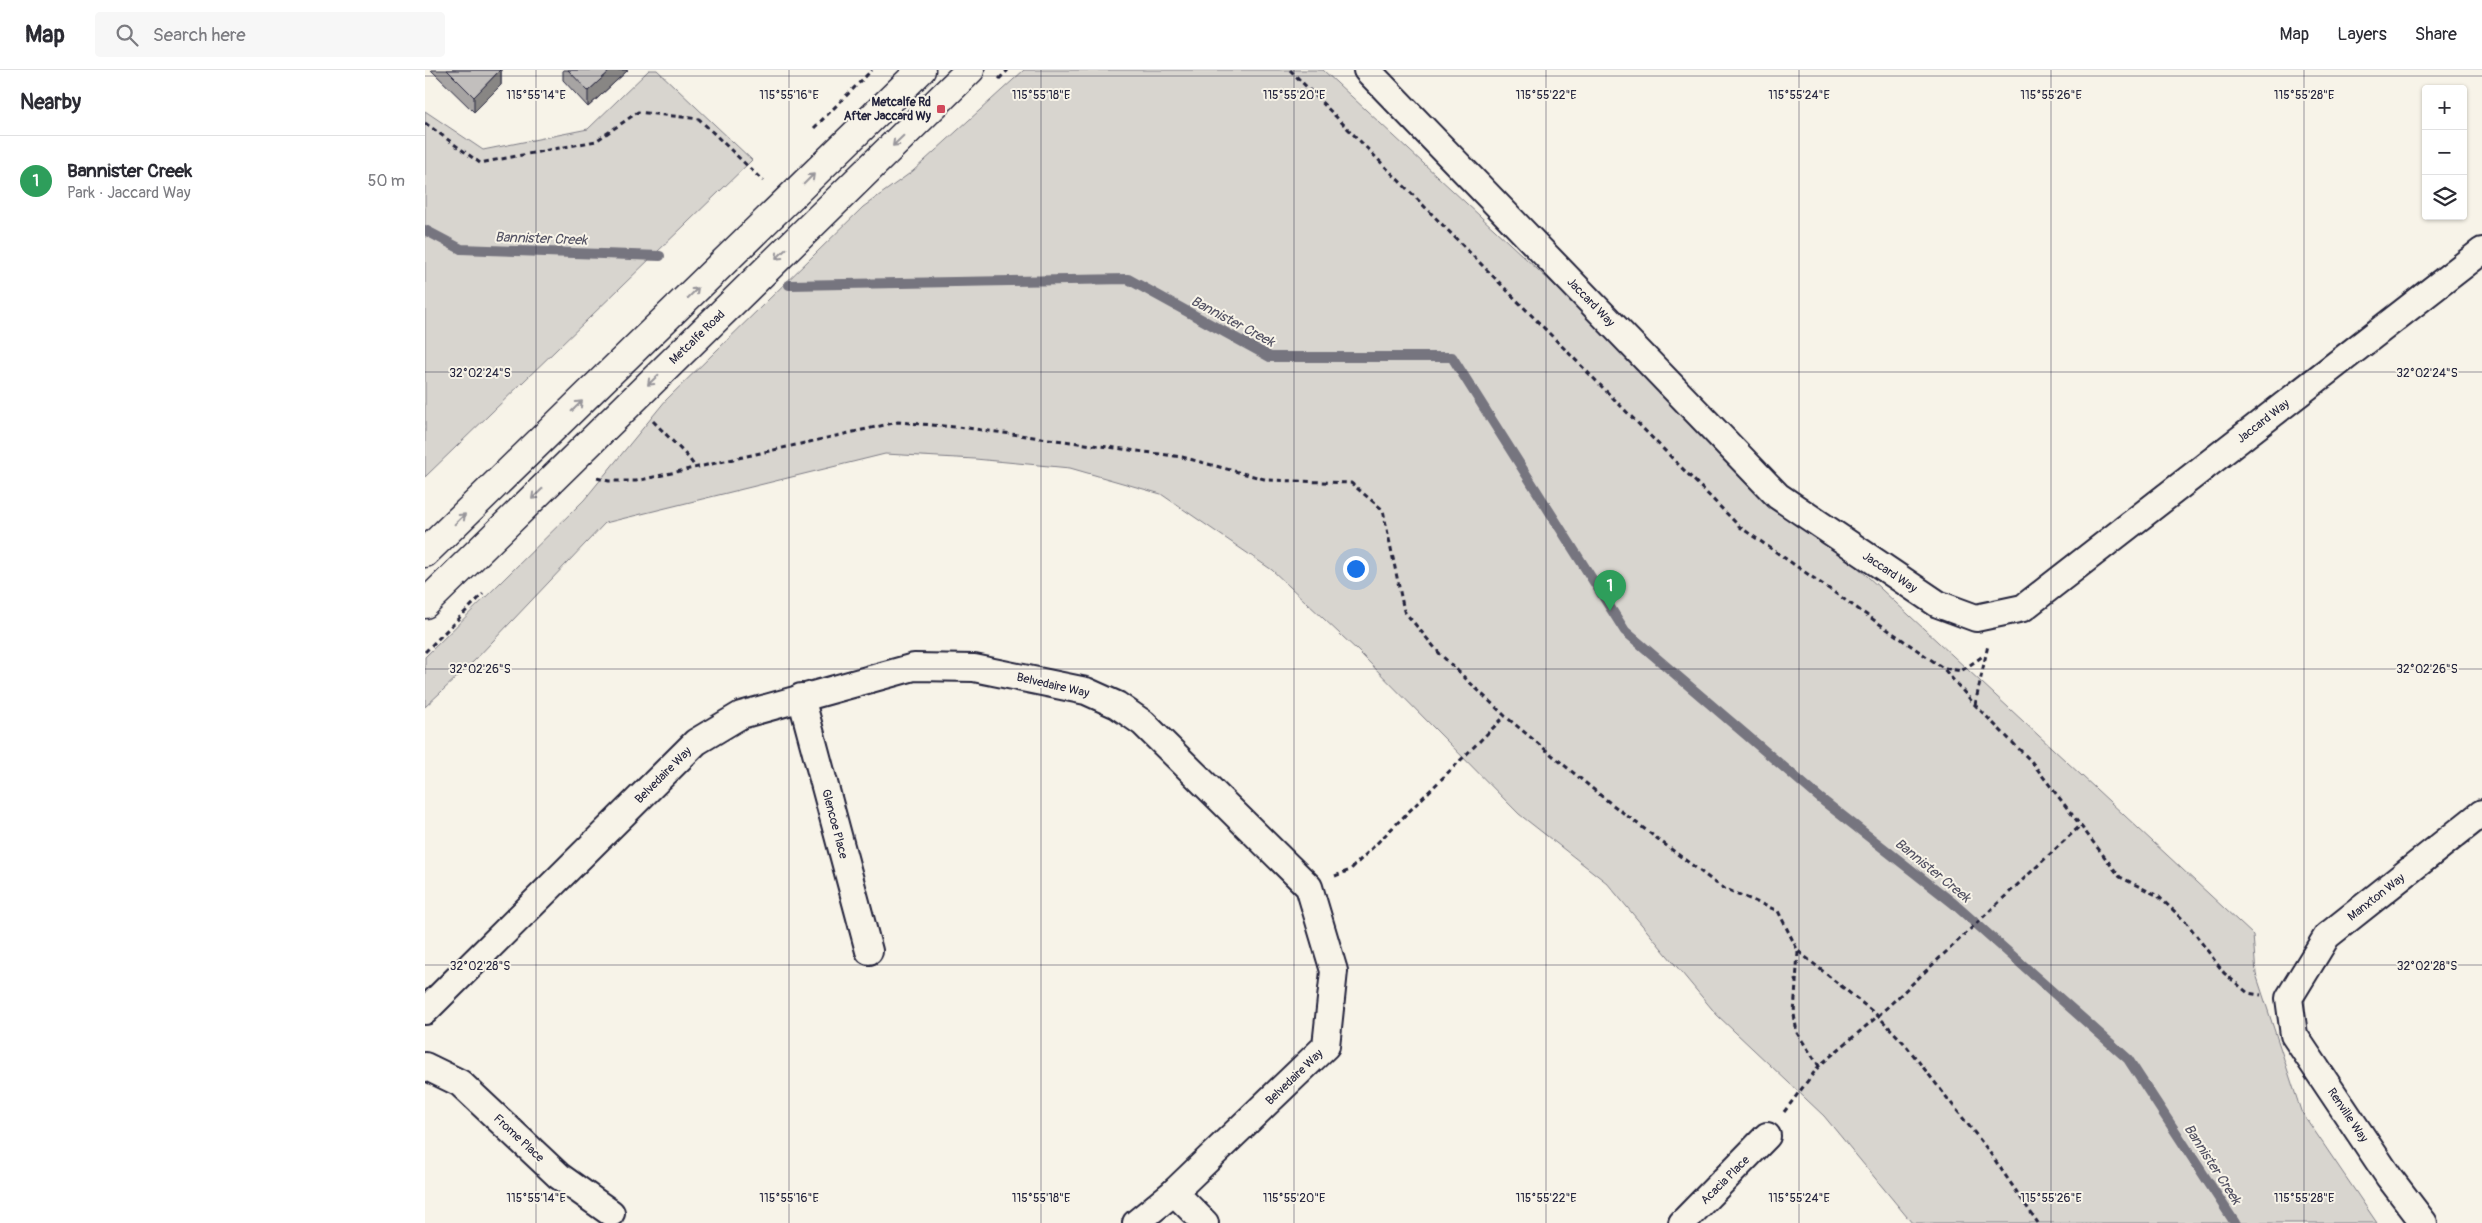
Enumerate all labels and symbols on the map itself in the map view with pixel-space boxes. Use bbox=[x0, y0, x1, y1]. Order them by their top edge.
text: 115°55'14"E bbox=[506, 88, 566, 103]
text: 115°55'16"E bbox=[759, 88, 819, 103]
text: 115°55'18"E bbox=[1012, 88, 1070, 103]
text: 115°55'20"E bbox=[1263, 88, 1325, 103]
text: 115°55'22"E bbox=[1515, 88, 1577, 103]
text: 115°55'24"E bbox=[1768, 88, 1830, 103]
text: 115°55'26"E bbox=[2020, 88, 2082, 103]
text: 115°55'28"E bbox=[2274, 88, 2334, 103]
place label: Metcalfe Rd After Jaccard Wy bbox=[844, 95, 932, 124]
marker: Metcalfe Rd After Jaccard Wy bbox=[935, 103, 947, 115]
one-way arrow bbox=[891, 135, 904, 147]
one-way arrow bbox=[802, 173, 814, 185]
water label: Bannister Creek bbox=[495, 228, 589, 249]
one-way arrow bbox=[776, 248, 788, 260]
street label: Jaccard Way bbox=[1564, 275, 1618, 330]
one-way arrow bbox=[687, 287, 699, 299]
water label: Bannister Creek bbox=[1188, 292, 1278, 351]
street label: Metcalfe Road bbox=[666, 307, 728, 368]
text: 32°02'24"S bbox=[449, 366, 511, 381]
text: 32°02'24"S bbox=[2396, 366, 2458, 381]
one-way arrow bbox=[647, 374, 659, 387]
street label: Jaccard Way bbox=[2234, 396, 2293, 447]
one-way arrow bbox=[570, 400, 583, 412]
one-way arrow bbox=[531, 488, 543, 500]
one-way arrow bbox=[454, 513, 466, 525]
street label: Jaccard Way bbox=[1860, 549, 1920, 596]
your location bbox=[1343, 556, 1369, 582]
pin: 1 bbox=[1594, 570, 1626, 611]
text: 32°02'26"S bbox=[449, 662, 511, 677]
text: 32°02'26"S bbox=[2396, 662, 2458, 677]
street label: Belvedaire Way bbox=[1015, 670, 1091, 701]
street label: Belvedaire Way bbox=[632, 744, 695, 807]
street label: Glencoe Place bbox=[818, 788, 851, 861]
water label: Bannister Creek bbox=[1892, 835, 1975, 907]
street label: Manxton Way bbox=[2345, 870, 2408, 924]
text: 32°02'28"S bbox=[450, 959, 510, 974]
text: 32°02'28"S bbox=[2397, 959, 2457, 974]
street label: Belvedaire Way bbox=[1263, 1046, 1326, 1108]
street label: Renville Way bbox=[2324, 1085, 2371, 1145]
street label: Frome Place bbox=[490, 1111, 547, 1166]
water label: Bannister Creek bbox=[2180, 1121, 2245, 1209]
street label: Acacia Place bbox=[1698, 1153, 1753, 1208]
text: 115°55'14"E bbox=[506, 1191, 566, 1206]
text: 115°55'16"E bbox=[759, 1191, 819, 1206]
text: 115°55'18"E bbox=[1012, 1191, 1070, 1206]
text: 115°55'20"E bbox=[1263, 1191, 1325, 1206]
text: 115°55'22"E bbox=[1515, 1191, 1577, 1206]
text: 115°55'24"E bbox=[1768, 1191, 1830, 1206]
text: 115°55'26"E bbox=[2020, 1191, 2082, 1206]
text: 115°55'28"E bbox=[2274, 1191, 2334, 1206]

